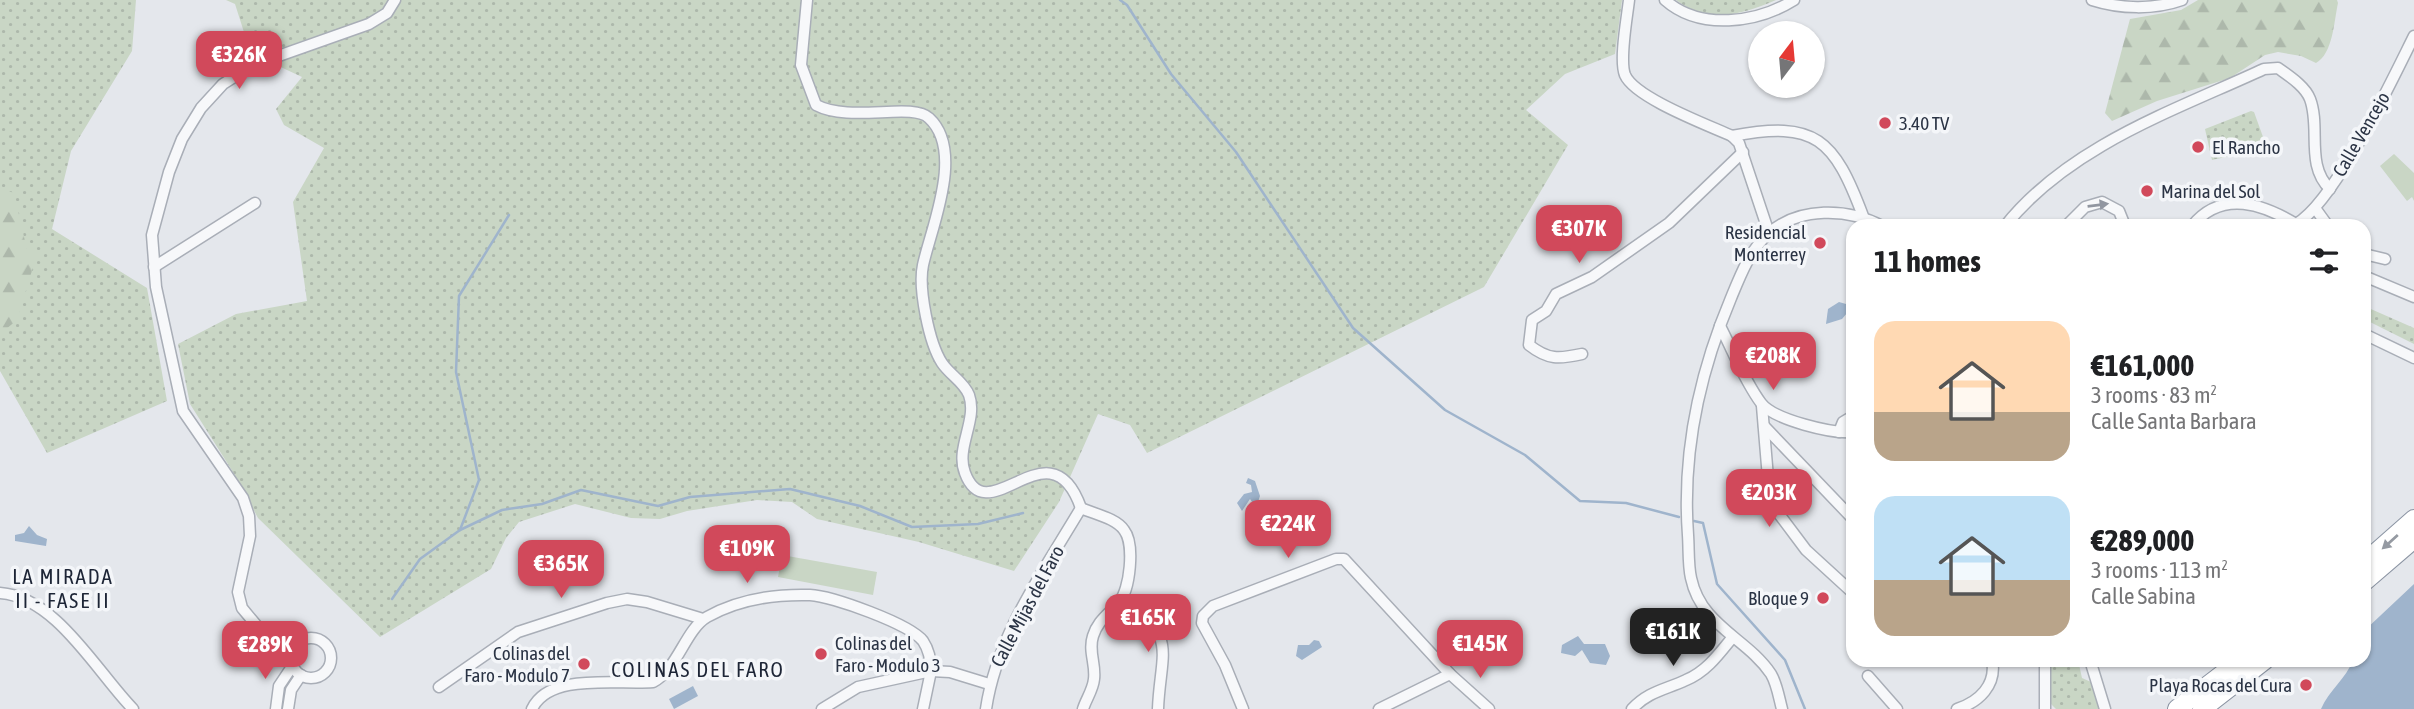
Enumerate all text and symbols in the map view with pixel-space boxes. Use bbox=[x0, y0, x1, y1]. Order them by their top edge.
north arrow bbox=[1748, 21, 1825, 98]
map controls bbox=[1748, 21, 1825, 98]
pin: €326K bbox=[190, 32, 288, 91]
text: €326K bbox=[212, 41, 266, 67]
street label: Calle Vencejo bbox=[2328, 88, 2394, 180]
place label: 3.40 TV bbox=[1899, 112, 1950, 134]
marker: 3.40 TV bbox=[1877, 115, 1893, 131]
place label: El Rancho bbox=[2212, 136, 2281, 158]
marker: El Rancho bbox=[2190, 139, 2206, 155]
place label: Marina del Sol bbox=[2161, 180, 2260, 202]
marker: Marina del Sol bbox=[2139, 183, 2155, 199]
one-way arrow bbox=[2087, 200, 2109, 211]
pin: €307K bbox=[1530, 205, 1628, 265]
text: €307K bbox=[1552, 215, 1606, 241]
place label: Residencial Monterrey bbox=[1725, 221, 1806, 265]
marker: Residencial Monterrey bbox=[1812, 235, 1828, 251]
icon: filters bbox=[2305, 242, 2343, 280]
text: 11 homes bbox=[1874, 244, 1981, 278]
pin: €208K bbox=[1724, 332, 1822, 392]
text: €208K bbox=[1746, 342, 1800, 368]
text: €161,000 bbox=[2091, 348, 2194, 382]
icon: home bbox=[1930, 349, 2014, 433]
text: 3 rooms · 83 m² bbox=[2091, 382, 2217, 408]
text: Calle Santa Barbara bbox=[2091, 408, 2257, 434]
pin: €203K bbox=[1720, 470, 1818, 529]
text: €203K bbox=[1742, 479, 1796, 505]
pin: €224K bbox=[1239, 500, 1337, 560]
text: €224K bbox=[1261, 510, 1315, 536]
text: €289,000 bbox=[2091, 523, 2194, 557]
icon: home bbox=[1930, 524, 2014, 608]
pin: €109K bbox=[698, 526, 796, 585]
one-way arrow bbox=[2381, 534, 2399, 550]
text: €109K bbox=[720, 535, 774, 561]
pin: €365K bbox=[512, 540, 610, 600]
street label: Calle Mijas del Faro bbox=[986, 542, 1068, 670]
text: €365K bbox=[534, 550, 588, 576]
text: 3 rooms · 113 m² bbox=[2091, 557, 2228, 583]
district label: LA MIRADA II - FASE II bbox=[12, 564, 114, 612]
text: Calle Sabina bbox=[2091, 583, 2196, 609]
place label: Bloque 9 bbox=[1748, 587, 1809, 609]
marker: Bloque 9 bbox=[1815, 590, 1831, 606]
pin: €165K bbox=[1099, 594, 1197, 654]
text: €165K bbox=[1121, 604, 1175, 630]
pin: €161K bbox=[1624, 608, 1722, 668]
text: €161K bbox=[1646, 618, 1700, 644]
pin: €145K bbox=[1431, 620, 1529, 680]
pin: €289K bbox=[216, 622, 314, 681]
text: €145K bbox=[1453, 630, 1507, 656]
text: €289K bbox=[238, 631, 292, 657]
place label: Colinas del Faro - Modulo 3 bbox=[835, 632, 941, 676]
place label: Colinas del Faro - Modulo 7 bbox=[464, 642, 570, 686]
marker: Colinas del Faro - Modulo 3 bbox=[813, 646, 829, 662]
marker: Colinas del Faro - Modulo 7 bbox=[576, 656, 592, 672]
district label: COLINAS DEL FARO bbox=[611, 657, 785, 681]
place label: Playa Rocas del Cura bbox=[2149, 674, 2292, 696]
marker: Playa Rocas del Cura bbox=[2298, 677, 2314, 693]

